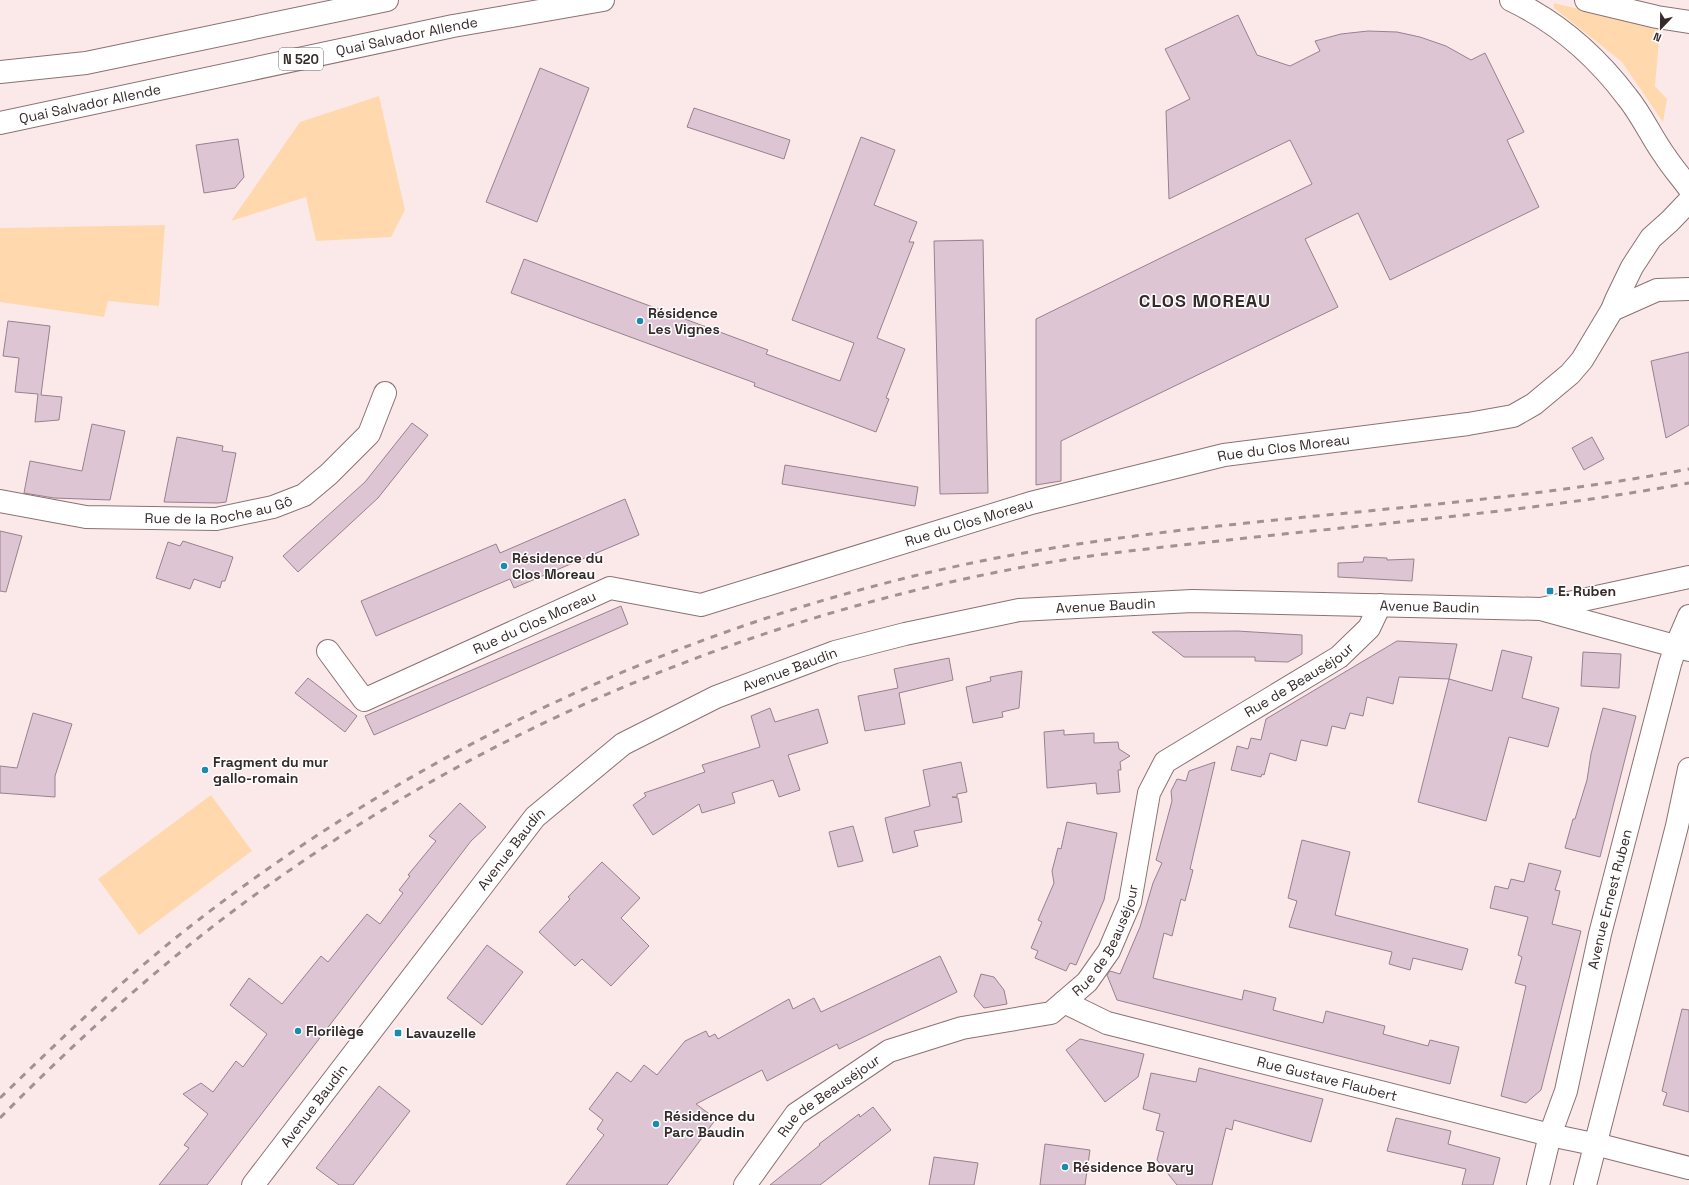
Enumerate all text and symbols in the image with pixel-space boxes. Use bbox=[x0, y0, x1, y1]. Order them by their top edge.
north arrow bbox=[1641, 8, 1681, 48]
street label: Quai Salvador Allende bbox=[334, 13, 479, 60]
text: N bbox=[1651, 29, 1663, 45]
road number: N 520 bbox=[279, 48, 323, 70]
street label: Quai Salvador Allende bbox=[17, 80, 163, 128]
district label: CLOS MOREAU bbox=[1139, 289, 1271, 312]
place label: Résidence Les Vignes bbox=[648, 304, 720, 338]
marker: Résidence Les Vignes bbox=[635, 316, 645, 326]
street label: Rue du Clos Moreau bbox=[1215, 430, 1351, 465]
street label: Rue de la Roche au Gô bbox=[145, 491, 295, 528]
street label: Rue du Clos Moreau bbox=[903, 494, 1035, 550]
place label: Résidence du Clos Moreau bbox=[512, 549, 603, 583]
marker: Résidence du Clos Moreau bbox=[499, 561, 509, 571]
place label: E. Ruben bbox=[1558, 582, 1616, 600]
marker: E. Ruben bbox=[1545, 586, 1555, 596]
street label: Rue du Clos Moreau bbox=[470, 587, 599, 658]
street label: Avenue Baudin bbox=[1055, 594, 1156, 617]
street label: Avenue Baudin bbox=[1379, 596, 1480, 617]
street label: Rue de Beauséjour bbox=[1241, 639, 1357, 721]
street label: Avenue Baudin bbox=[740, 643, 840, 695]
place label: Fragment du mur gallo-romain bbox=[213, 753, 329, 787]
marker: Fragment du mur gallo-romain bbox=[200, 765, 210, 775]
street label: Avenue Baudin bbox=[473, 803, 549, 894]
street label: Avenue Ernest Ruben bbox=[1584, 827, 1636, 971]
street label: Rue de Beauséjour bbox=[1068, 883, 1142, 1000]
place label: Florilège bbox=[306, 1022, 364, 1040]
place label: Lavauzelle bbox=[406, 1024, 476, 1042]
marker: Florilège bbox=[293, 1026, 303, 1036]
marker: Lavauzelle bbox=[393, 1028, 403, 1038]
street label: Rue de Beauséjour bbox=[773, 1051, 883, 1141]
street label: Rue Gustave Flaubert bbox=[1255, 1052, 1399, 1105]
street label: Avenue Baudin bbox=[276, 1061, 351, 1151]
place label: Résidence du Parc Baudin bbox=[664, 1107, 755, 1141]
marker: Résidence du Parc Baudin bbox=[651, 1119, 661, 1129]
place label: Résidence Bovary bbox=[1073, 1158, 1194, 1176]
marker: Résidence Bovary bbox=[1060, 1162, 1070, 1172]

